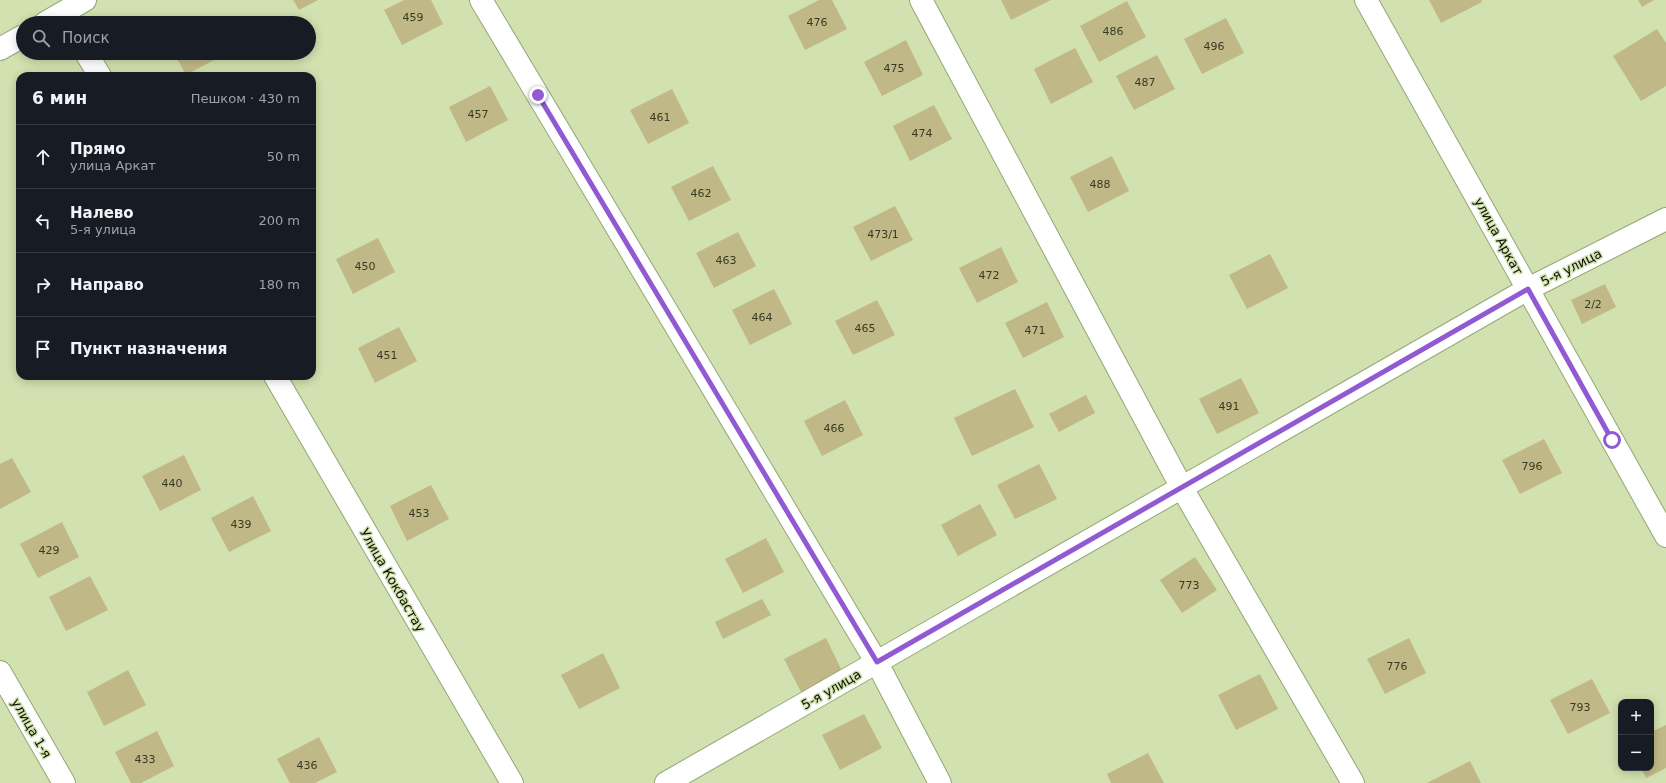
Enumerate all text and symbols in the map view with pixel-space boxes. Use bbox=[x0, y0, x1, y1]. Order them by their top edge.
house number: 459 bbox=[403, 11, 424, 24]
search box bbox=[16, 16, 316, 60]
house number: 476 bbox=[807, 16, 828, 29]
house number: 486 bbox=[1103, 25, 1124, 38]
icon: search bbox=[30, 27, 52, 49]
text: Поиск bbox=[62, 29, 110, 47]
house number: 496 bbox=[1204, 40, 1225, 53]
house number: 475 bbox=[884, 62, 905, 75]
house number: 487 bbox=[1135, 76, 1156, 89]
route end bbox=[529, 86, 547, 104]
text: 6 мин bbox=[32, 88, 87, 108]
text: Пешком · 430 m bbox=[191, 91, 300, 106]
house number: 457 bbox=[468, 108, 489, 121]
house number: 461 bbox=[650, 111, 671, 124]
house number: 474 bbox=[912, 127, 933, 140]
text: Прямо bbox=[70, 140, 126, 158]
icon: ahead bbox=[32, 146, 54, 168]
text: 50 m bbox=[267, 149, 300, 164]
text: улица Аркат bbox=[70, 158, 156, 173]
house number: 488 bbox=[1090, 178, 1111, 191]
house number: 462 bbox=[691, 187, 712, 200]
street label: улица Аркат bbox=[1471, 195, 1526, 278]
text: Налево bbox=[70, 204, 134, 222]
icon: left bbox=[32, 210, 54, 232]
text: 200 m bbox=[258, 213, 300, 228]
text: 5-я улица bbox=[70, 222, 136, 237]
house number: 473/1 bbox=[867, 228, 899, 241]
street label: 5-я улица bbox=[1538, 246, 1604, 289]
house number: 463 bbox=[716, 254, 737, 267]
house number: 450 bbox=[355, 260, 376, 273]
house number: 472 bbox=[979, 269, 1000, 282]
icon: right bbox=[32, 274, 54, 296]
text: Направо bbox=[70, 276, 144, 294]
text: 180 m bbox=[258, 277, 300, 292]
house number: 2/2 bbox=[1584, 298, 1602, 311]
house number: 464 bbox=[752, 311, 773, 324]
house number: 465 bbox=[855, 322, 876, 335]
house number: 471 bbox=[1025, 324, 1046, 337]
icon: arrive bbox=[32, 338, 54, 360]
text: Пункт назначения bbox=[70, 340, 227, 358]
house number: 451 bbox=[377, 349, 398, 362]
house number: 491 bbox=[1219, 400, 1240, 413]
house number: 466 bbox=[824, 422, 845, 435]
route start bbox=[1603, 431, 1621, 449]
house number: 796 bbox=[1522, 460, 1543, 473]
house number: 440 bbox=[162, 477, 183, 490]
house number: 453 bbox=[409, 507, 430, 520]
house number: 439 bbox=[231, 518, 252, 531]
street label: Улица Кокбастау bbox=[357, 526, 428, 635]
house number: 429 bbox=[39, 544, 60, 557]
house number: 773 bbox=[1179, 579, 1200, 592]
house number: 776 bbox=[1387, 660, 1408, 673]
street label: 5-я улица bbox=[799, 666, 864, 712]
street label: улица 1-я bbox=[9, 696, 55, 761]
map controls bbox=[1618, 699, 1654, 771]
button: + bbox=[1618, 699, 1654, 735]
house number: 793 bbox=[1570, 701, 1591, 714]
button: − bbox=[1618, 735, 1654, 771]
house number: 433 bbox=[135, 753, 156, 766]
house number: 436 bbox=[297, 759, 318, 772]

